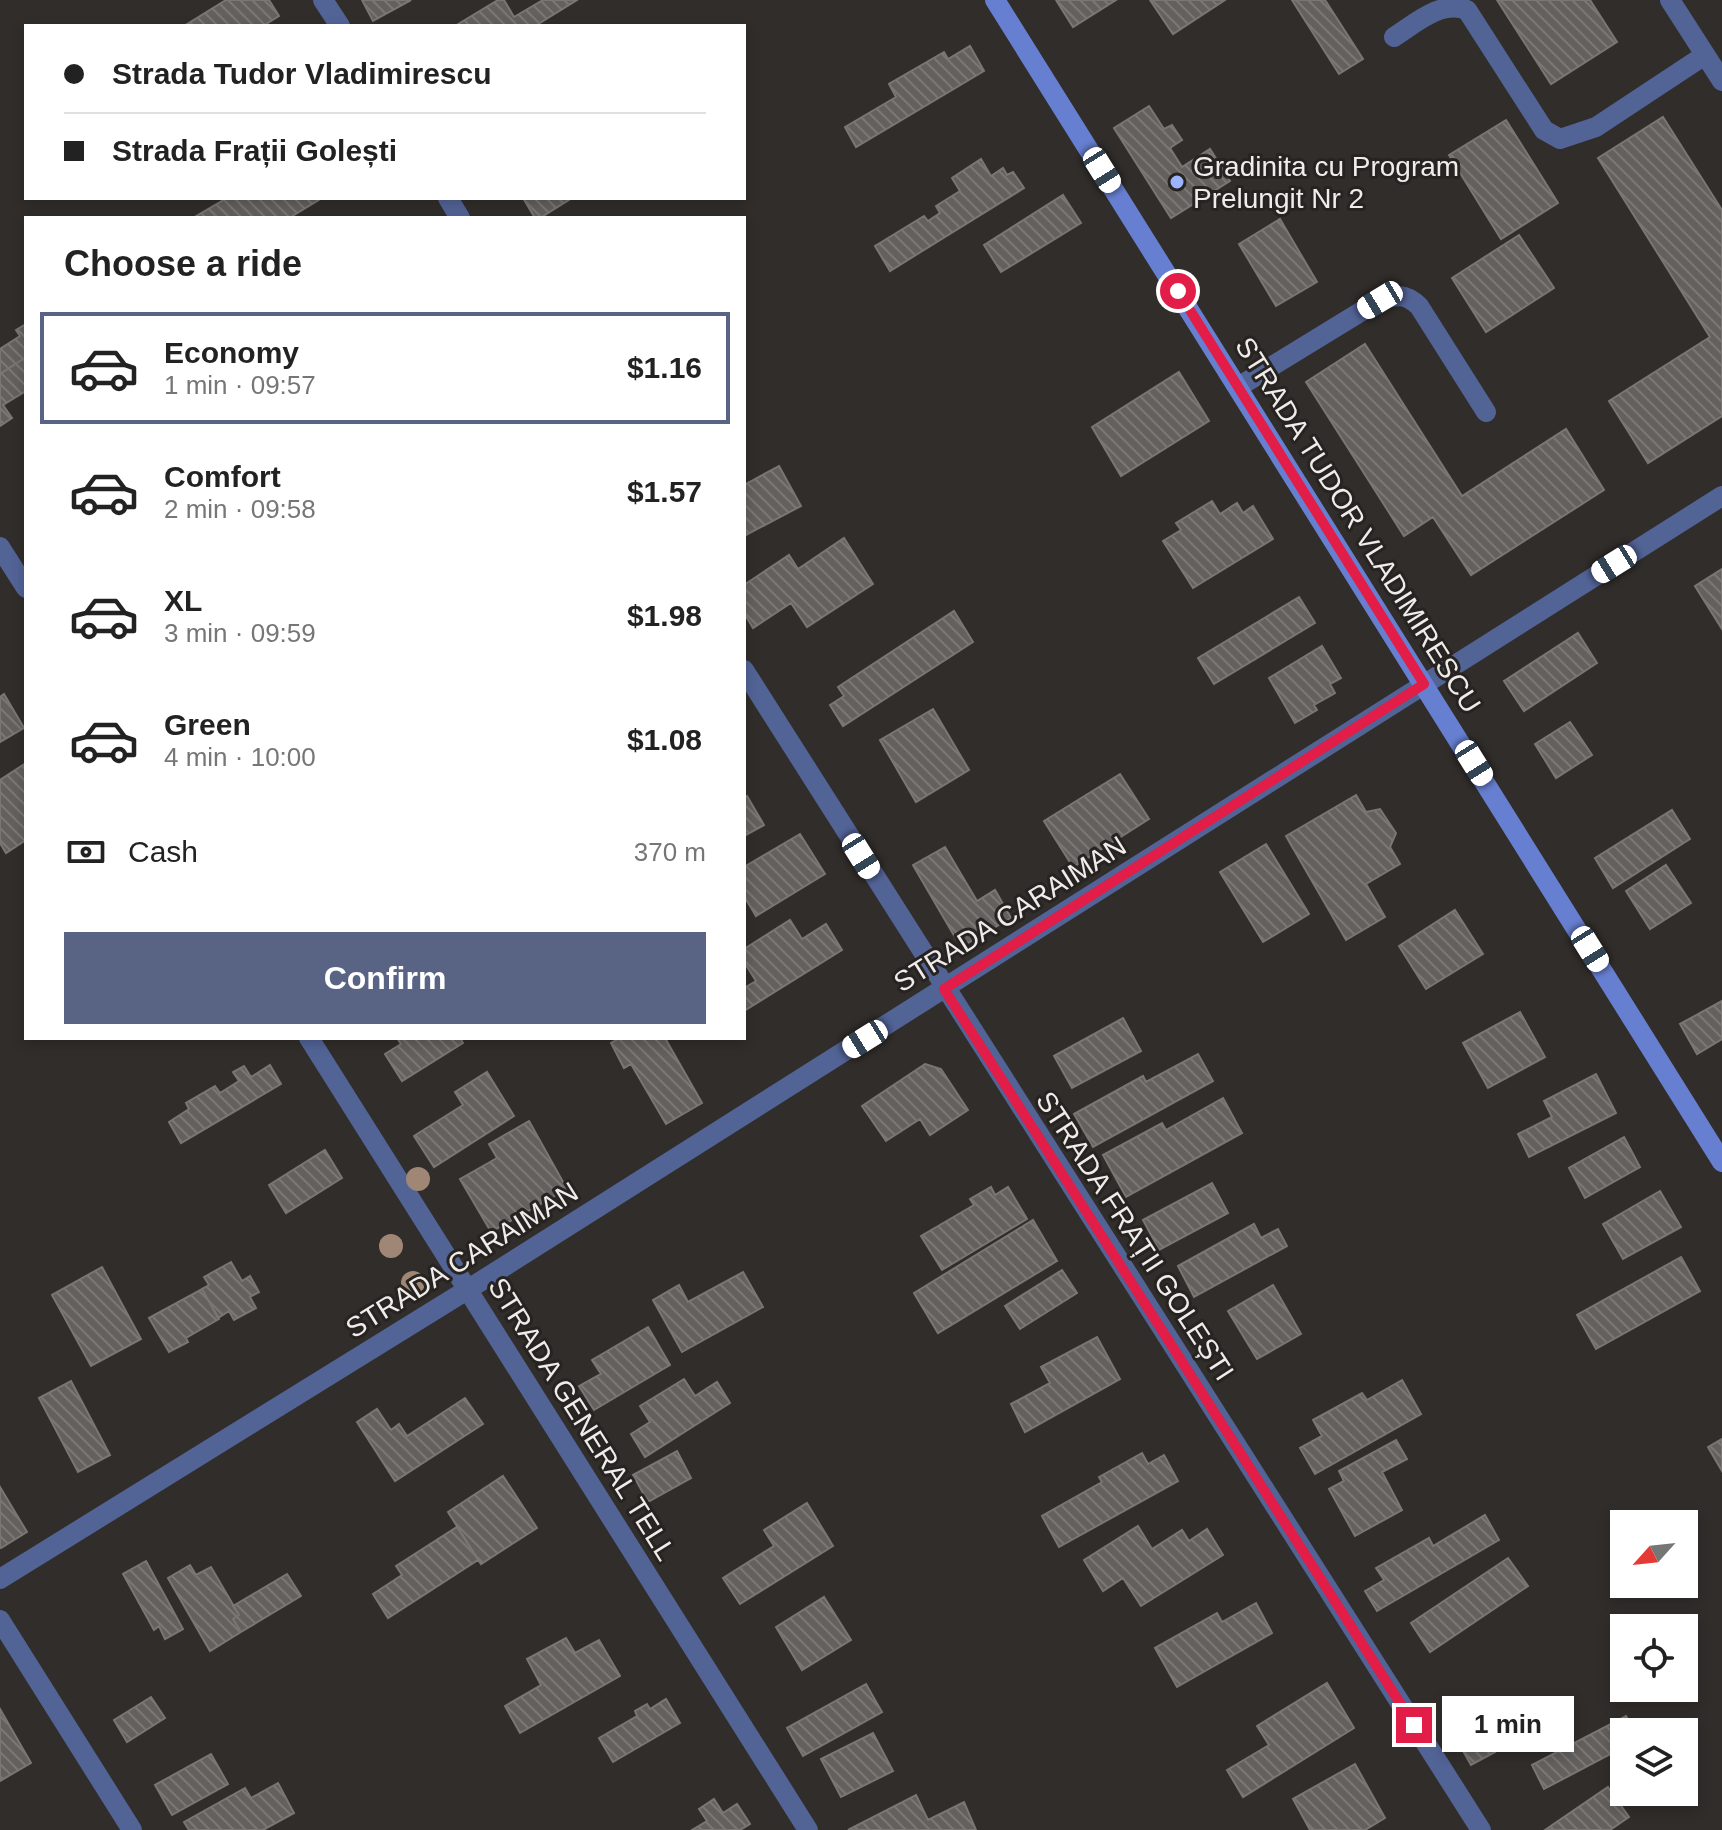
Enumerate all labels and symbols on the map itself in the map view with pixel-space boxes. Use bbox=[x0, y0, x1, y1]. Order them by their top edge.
car bbox=[1079, 143, 1125, 197]
place label: Gradinita cu Program Prelungit Nr 2 bbox=[1193, 151, 1459, 214]
marker: Gradinita cu Program Prelungit Nr 2 bbox=[1168, 173, 1186, 191]
route start bbox=[1160, 273, 1196, 309]
car bbox=[1353, 277, 1407, 323]
street label: STRADA TUDOR VLADIMIRESCU bbox=[1229, 332, 1487, 718]
car bbox=[1587, 541, 1641, 587]
car bbox=[1451, 736, 1497, 790]
car bbox=[838, 829, 884, 883]
street label: STRADA CARAIMAN bbox=[888, 830, 1132, 998]
car bbox=[1567, 922, 1613, 976]
car bbox=[838, 1016, 892, 1062]
street label: STRADA FRAȚII GOLEȘTI bbox=[1030, 1086, 1240, 1386]
street label: STRADA CARAIMAN bbox=[340, 1176, 584, 1344]
street label: STRADA GENERAL TELL bbox=[482, 1272, 682, 1566]
north arrow bbox=[1610, 1510, 1698, 1598]
callout: 1 min bbox=[1442, 1697, 1574, 1753]
route end bbox=[1396, 1707, 1432, 1743]

